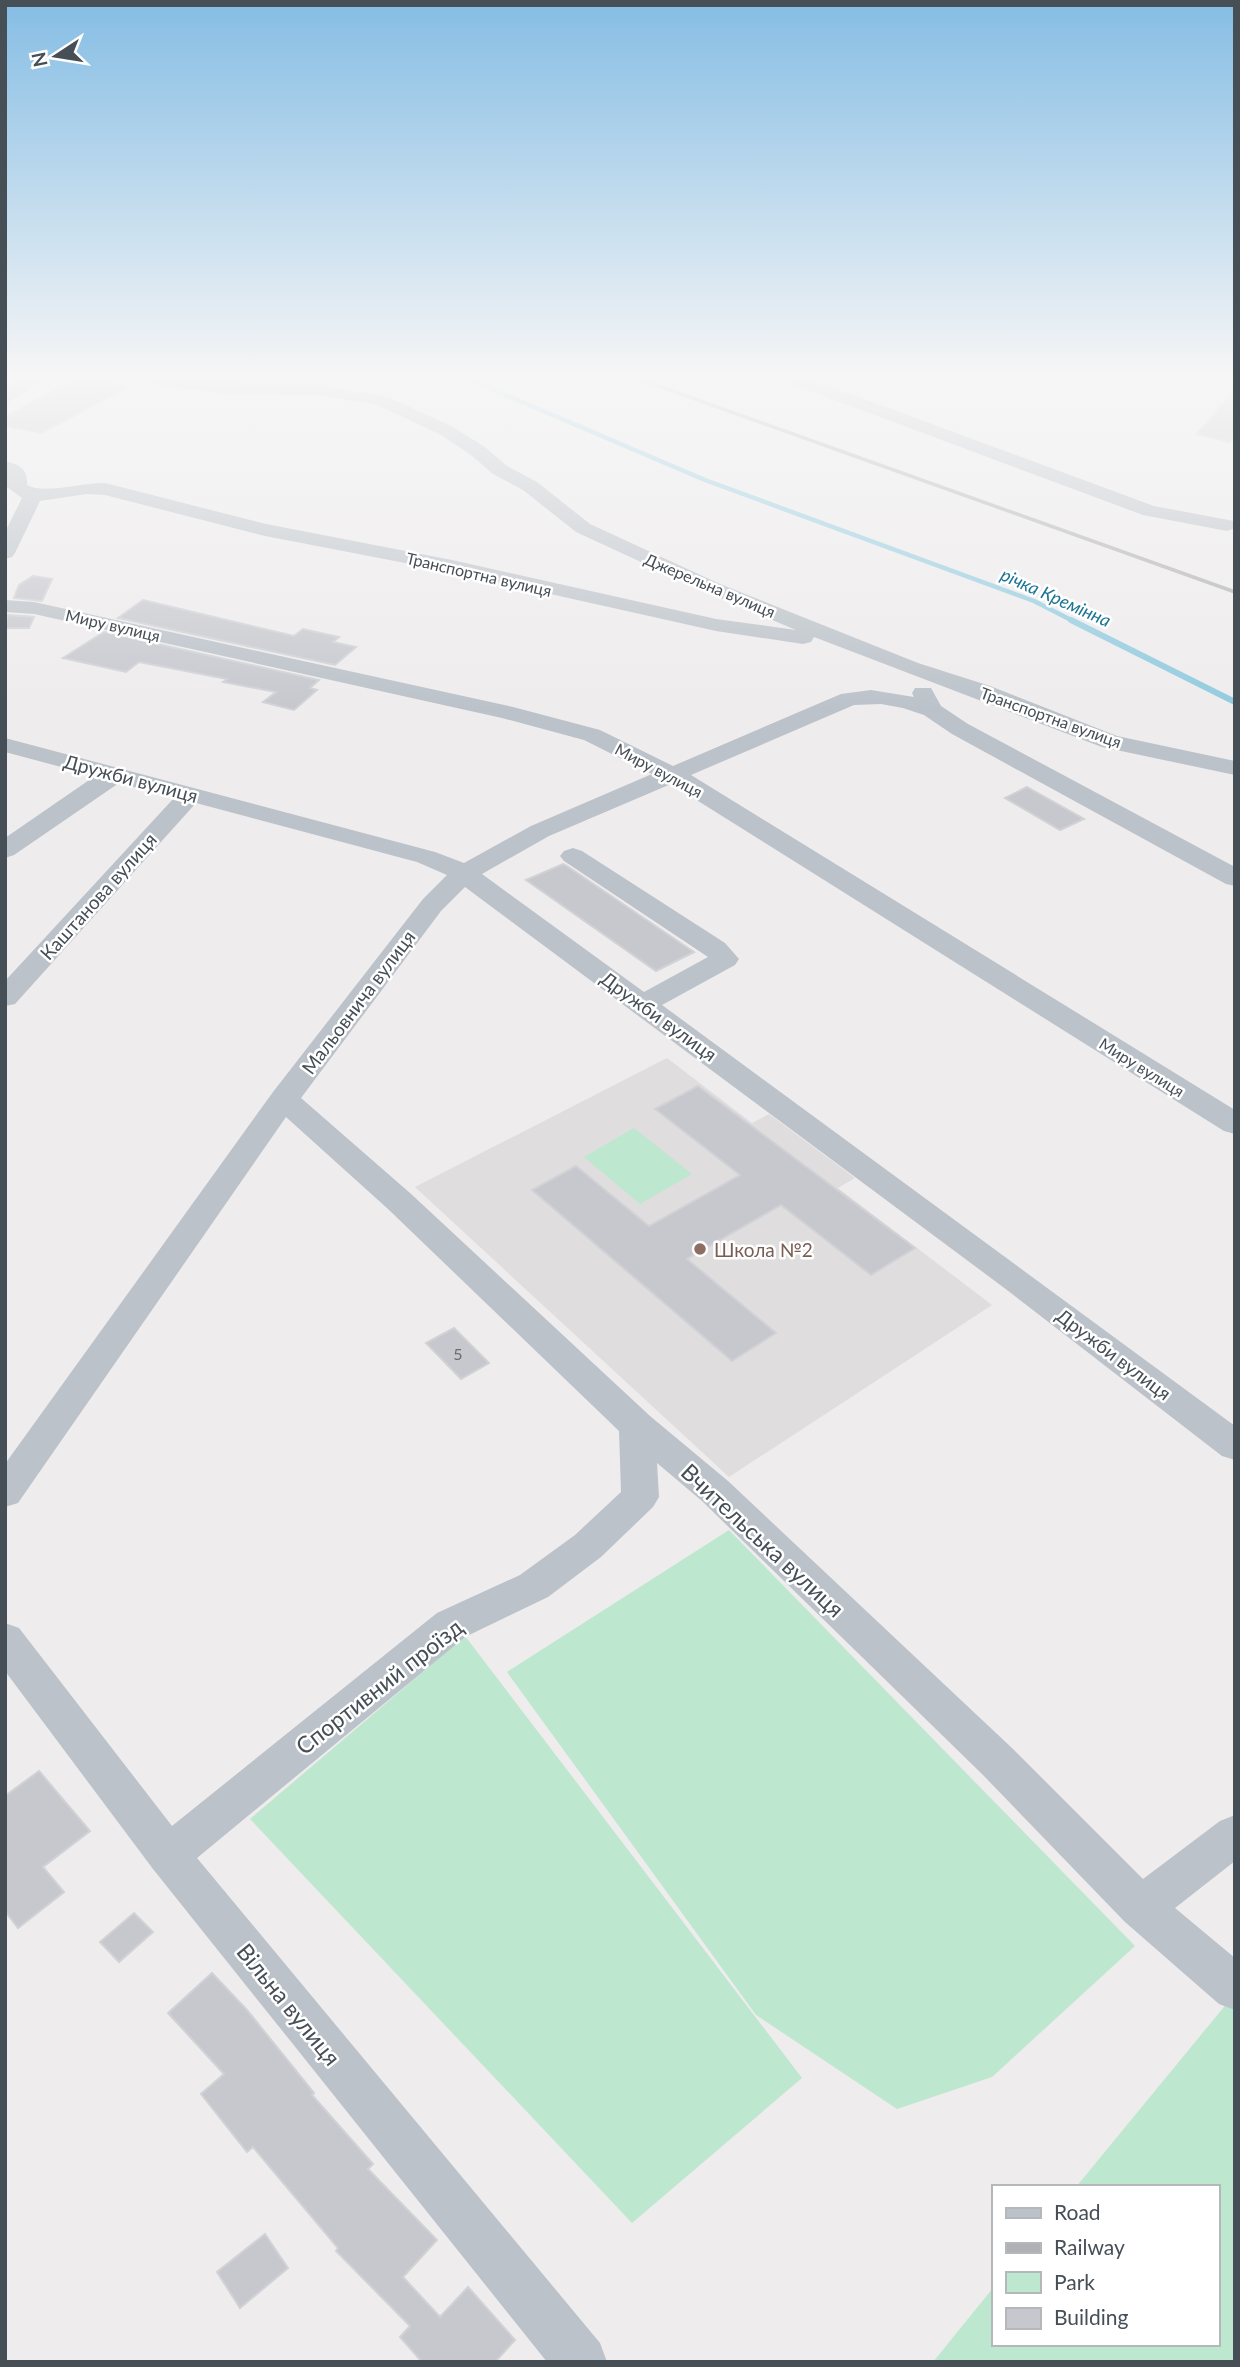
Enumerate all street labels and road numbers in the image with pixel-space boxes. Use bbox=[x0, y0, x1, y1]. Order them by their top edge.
street label: Транспортна вулиця bbox=[404, 548, 554, 600]
street label: Джерельна вулиця bbox=[642, 549, 778, 621]
street label: Миру вулиця bbox=[64, 605, 162, 645]
street label: Транспортна вулиця bbox=[978, 683, 1124, 751]
street label: Миру вулиця bbox=[612, 739, 706, 801]
street label: Дружби вулиця bbox=[62, 749, 200, 807]
street label: Каштанова вулиця bbox=[35, 828, 161, 964]
street label: Мальовнича вулиця bbox=[296, 926, 420, 1078]
street label: Дружби вулиця bbox=[597, 966, 721, 1066]
street label: Миру вулиця bbox=[1096, 1033, 1188, 1101]
street label: Дружби вулиця bbox=[1052, 1303, 1176, 1405]
street label: Вчительська вулиця bbox=[676, 1457, 850, 1623]
street label: Спортивний проїзд bbox=[290, 1612, 468, 1760]
street label: Вільна вулиця bbox=[231, 1937, 347, 2071]

